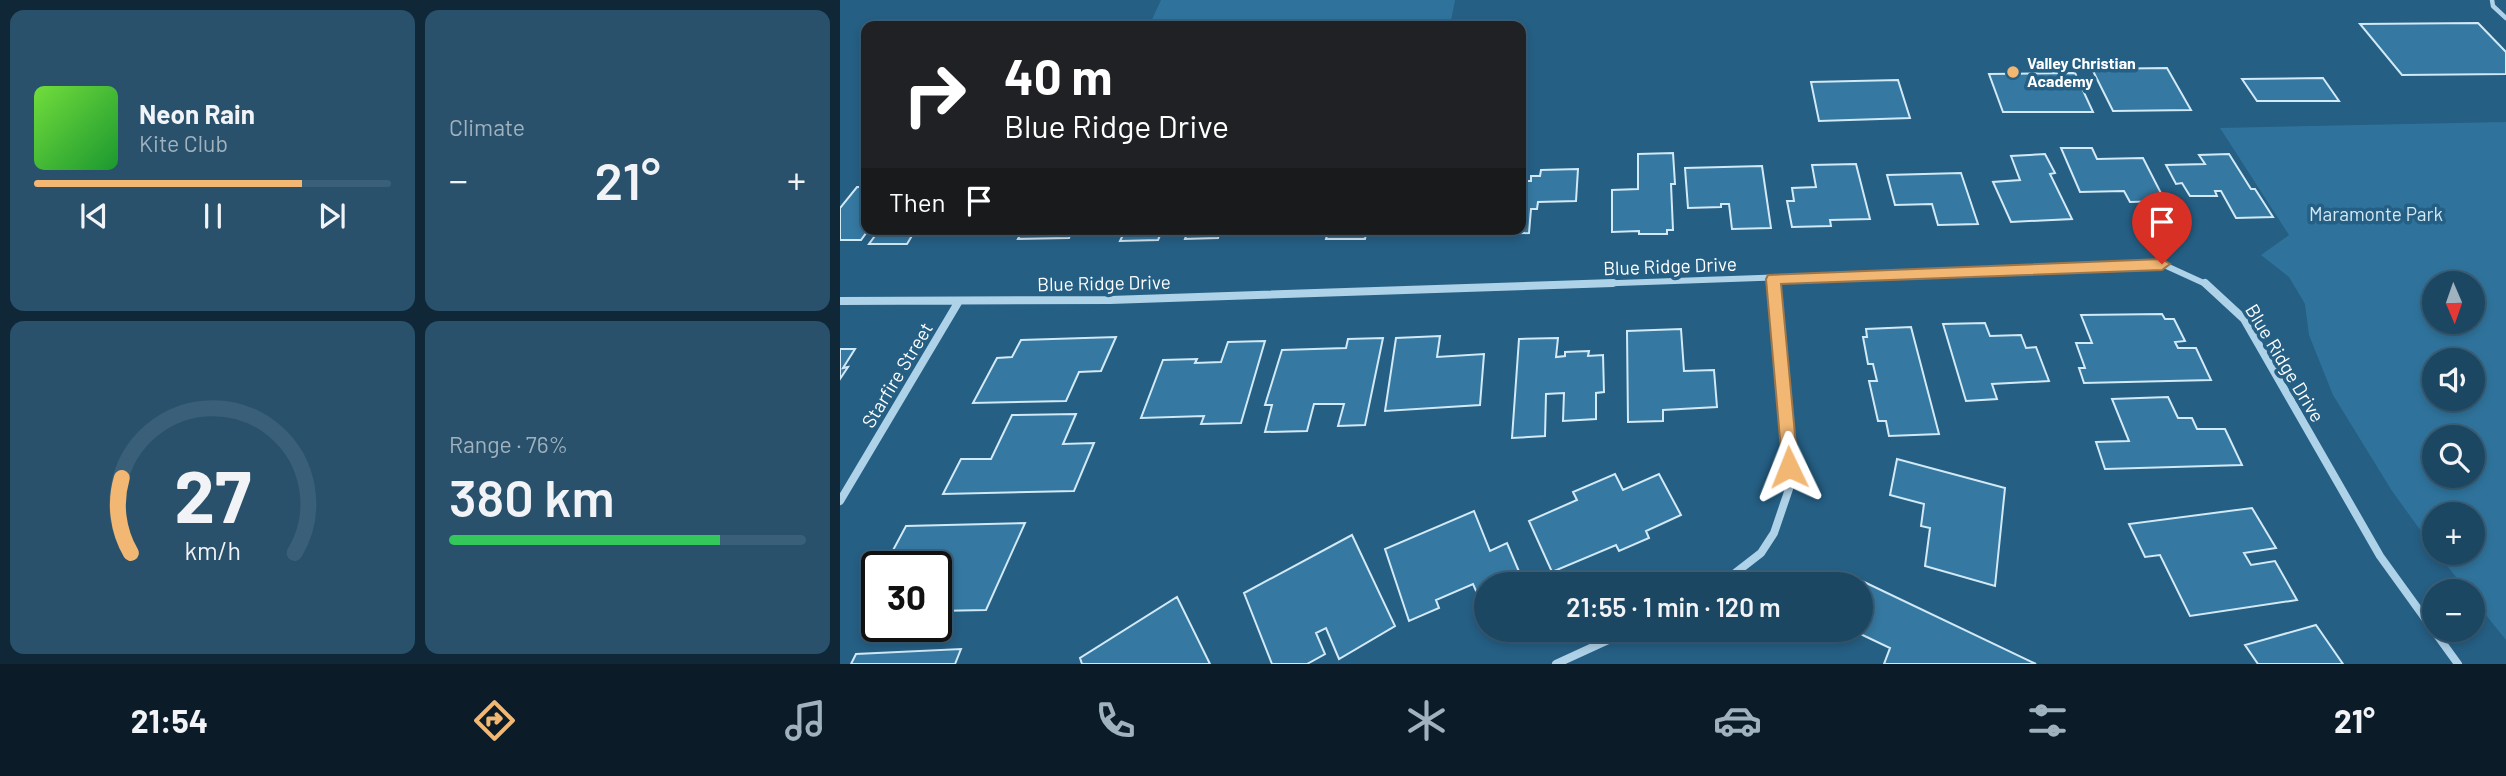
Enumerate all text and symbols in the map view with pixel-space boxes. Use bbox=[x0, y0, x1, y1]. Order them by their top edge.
text: 40 m bbox=[1004, 46, 1112, 105]
icon: right bbox=[889, 49, 980, 140]
place label: Valley Christian Academy bbox=[2027, 53, 2136, 90]
marker: Valley Christian Academy bbox=[2005, 64, 2021, 80]
text: Neon Rain bbox=[139, 98, 255, 129]
text: Blue Ridge Drive bbox=[1004, 106, 1229, 144]
text: Climate bbox=[449, 113, 525, 141]
text: Kite Club bbox=[139, 129, 228, 157]
text: 21° bbox=[594, 148, 661, 210]
text: − bbox=[449, 156, 468, 202]
text: + bbox=[787, 156, 806, 202]
icon: arrive bbox=[960, 182, 998, 220]
text: Then bbox=[889, 186, 946, 217]
pin bbox=[2132, 192, 2192, 264]
icon: previous bbox=[75, 197, 113, 235]
icon: pause bbox=[194, 197, 232, 235]
icon: next bbox=[313, 197, 351, 235]
park label: Maramonte Park bbox=[2309, 202, 2443, 225]
icon: arrive bbox=[2143, 203, 2181, 241]
street label: Blue Ridge Drive bbox=[1603, 252, 1737, 279]
street label: Blue Ridge Drive bbox=[1037, 270, 1171, 295]
north arrow bbox=[2422, 271, 2485, 334]
map controls bbox=[2422, 271, 2485, 642]
street label: Blue Ridge Drive bbox=[2241, 300, 2330, 426]
street label: Starfire Street bbox=[856, 318, 937, 432]
button: sound bbox=[2422, 348, 2485, 411]
button: search bbox=[2422, 425, 2485, 488]
text: Range · 76% bbox=[449, 430, 568, 458]
position arrow bbox=[1752, 430, 1826, 504]
text: 27 bbox=[174, 451, 251, 539]
text: 380 km bbox=[449, 465, 615, 527]
button: + bbox=[2422, 502, 2485, 565]
text: km/h bbox=[184, 535, 241, 565]
speed limit sign: 30 bbox=[861, 551, 952, 642]
button: − bbox=[2422, 579, 2485, 642]
text: 21:55 · 1 min · 120 m bbox=[1566, 591, 1781, 622]
icon: directions bbox=[470, 696, 519, 745]
icon: music bbox=[781, 696, 830, 745]
icon: phone bbox=[1091, 696, 1140, 745]
icon: climate bbox=[1402, 696, 1451, 745]
icon: car bbox=[1713, 696, 1762, 745]
icon: filters bbox=[2023, 696, 2072, 745]
text: 21:54 bbox=[131, 701, 208, 739]
text: 21° bbox=[2334, 701, 2375, 739]

